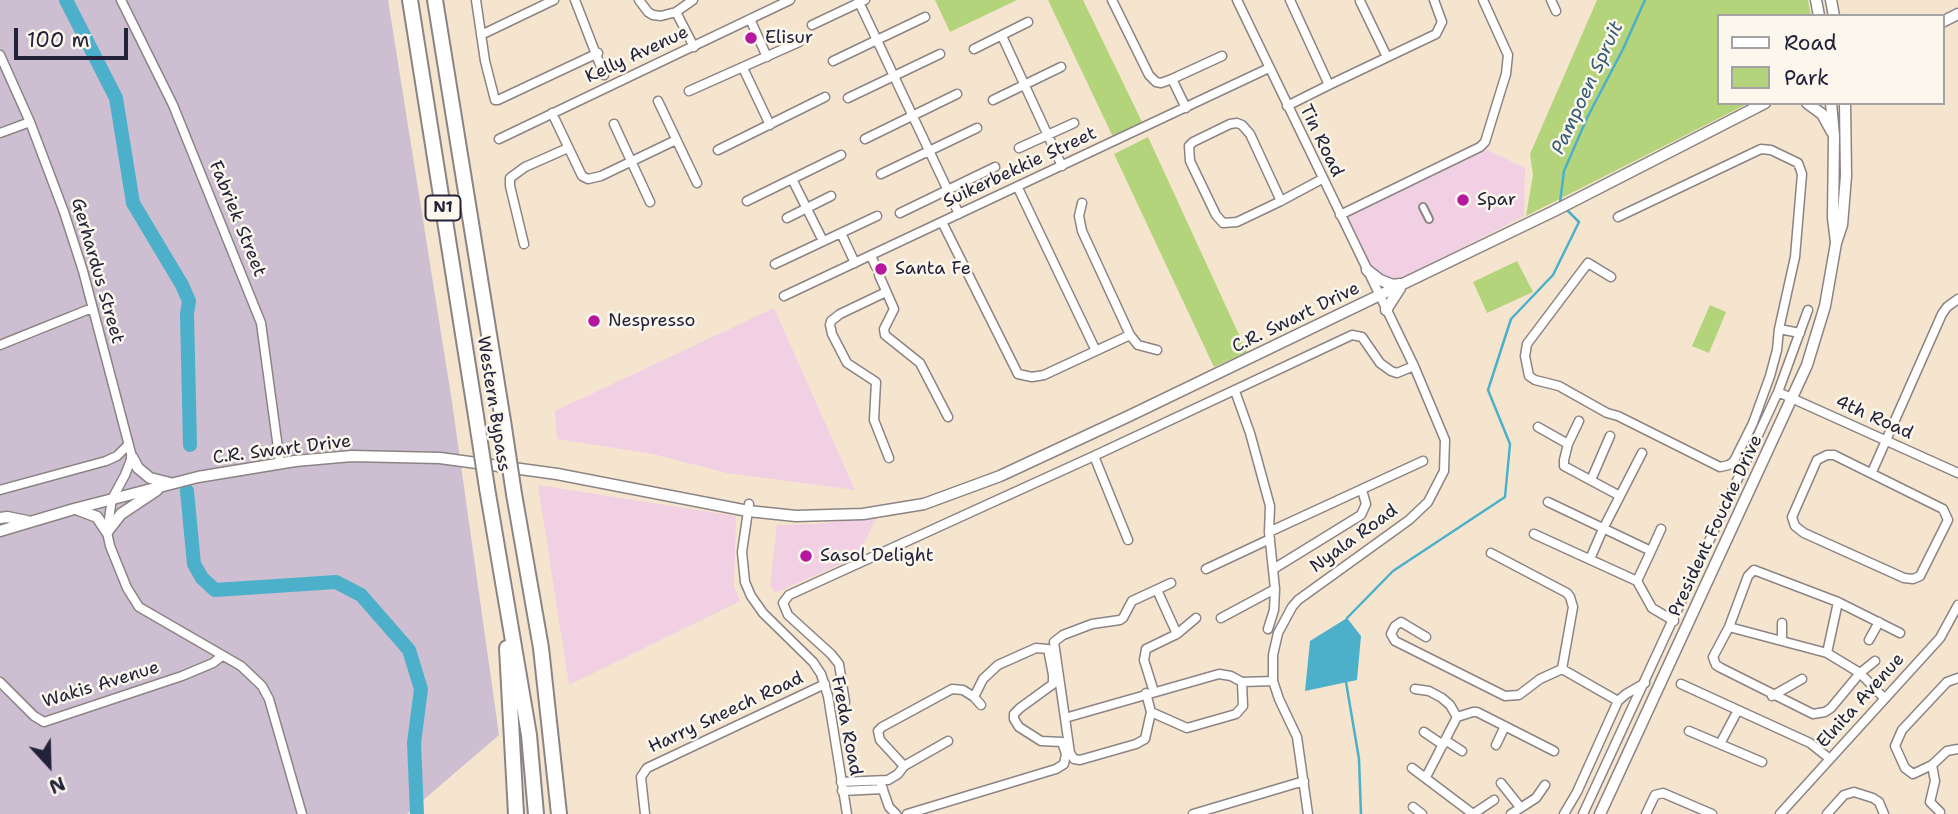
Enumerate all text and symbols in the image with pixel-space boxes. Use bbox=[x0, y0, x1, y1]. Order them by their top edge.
scale bar bbox=[18, 14, 131, 58]
legend bbox=[1716, 14, 1944, 105]
water label: Pampoen Spruit bbox=[1547, 18, 1629, 158]
street label: Kelly Avenue bbox=[582, 22, 692, 88]
text: 100 m bbox=[27, 26, 90, 54]
place label: Elisur bbox=[765, 27, 813, 49]
text: Road bbox=[1784, 29, 1837, 57]
marker: Elisur bbox=[743, 30, 759, 46]
text: Park bbox=[1784, 64, 1829, 92]
street label: Tin Road bbox=[1294, 101, 1348, 181]
street label: Suikerbekkie Street bbox=[940, 123, 1100, 213]
street label: Fabriek Street bbox=[204, 158, 270, 280]
place label: Spar bbox=[1477, 189, 1516, 211]
marker: Spar bbox=[1455, 192, 1471, 208]
street label: Gerhardus Street bbox=[66, 196, 128, 346]
road number: N1 bbox=[426, 196, 460, 220]
place label: Santa Fe bbox=[895, 258, 971, 280]
marker: Santa Fe bbox=[873, 261, 889, 277]
street label: C.R. Swart Drive bbox=[1229, 278, 1363, 358]
place label: Nespresso bbox=[608, 310, 695, 332]
marker: Nespresso bbox=[586, 313, 602, 329]
street label: Western Bypass bbox=[472, 335, 514, 473]
street label: 4th Road bbox=[1832, 391, 1916, 445]
street label: C.R. Swart Drive bbox=[212, 431, 352, 469]
street label: President Fouche Drive bbox=[1664, 432, 1768, 620]
street label: Nyala Road bbox=[1306, 500, 1402, 578]
place label: Sasol Delight bbox=[820, 545, 934, 567]
marker: Sasol Delight bbox=[798, 548, 814, 564]
street label: Elnita Avenue bbox=[1813, 649, 1909, 753]
street label: Wakis Avenue bbox=[40, 657, 162, 713]
street label: Harry Sneech Road bbox=[645, 668, 807, 758]
street label: Freda Road bbox=[826, 675, 866, 777]
north arrow bbox=[14, 730, 84, 800]
text: N bbox=[45, 771, 69, 799]

